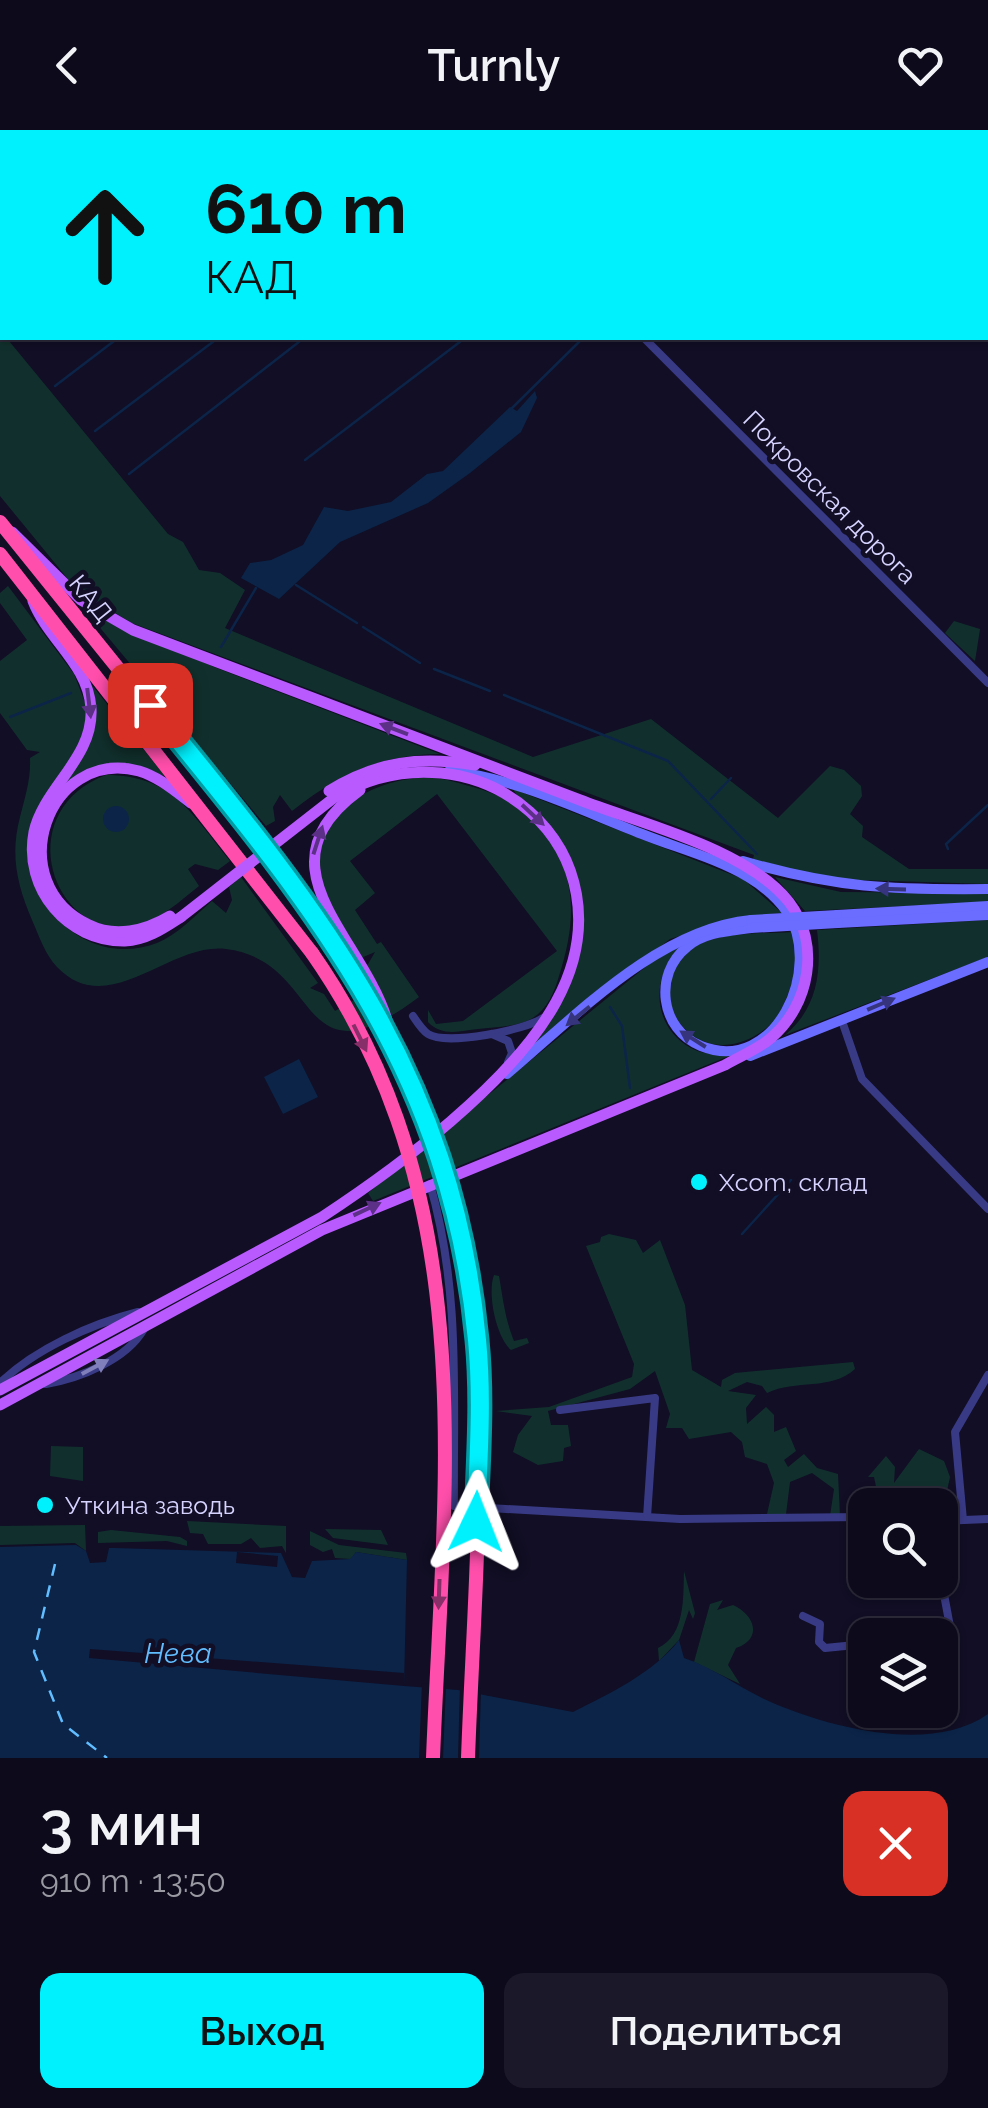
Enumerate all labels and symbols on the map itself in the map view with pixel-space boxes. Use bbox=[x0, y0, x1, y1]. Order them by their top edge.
street label: Покровская дорога bbox=[737, 404, 923, 590]
street label: КАД bbox=[63, 569, 119, 627]
pin bbox=[108, 663, 193, 748]
one-way arrow bbox=[81, 688, 97, 719]
one-way arrow bbox=[378, 721, 408, 736]
one-way arrow bbox=[521, 803, 545, 826]
one-way arrow bbox=[312, 825, 327, 855]
one-way arrow bbox=[874, 881, 906, 897]
one-way arrow bbox=[866, 996, 896, 1012]
one-way arrow bbox=[565, 1005, 590, 1026]
one-way arrow bbox=[351, 1023, 368, 1052]
one-way arrow bbox=[679, 1031, 707, 1049]
place label: Xсom, склад bbox=[719, 1167, 867, 1197]
marker: Xсom, склад bbox=[688, 1171, 710, 1193]
one-way arrow bbox=[353, 1201, 382, 1218]
one-way arrow bbox=[81, 1359, 110, 1376]
position arrow bbox=[424, 1470, 528, 1574]
place label: Уткина заводь bbox=[65, 1490, 235, 1520]
marker: Уткина заводь bbox=[34, 1494, 56, 1516]
one-way arrow bbox=[431, 1579, 447, 1611]
water label: Нева bbox=[144, 1637, 212, 1670]

